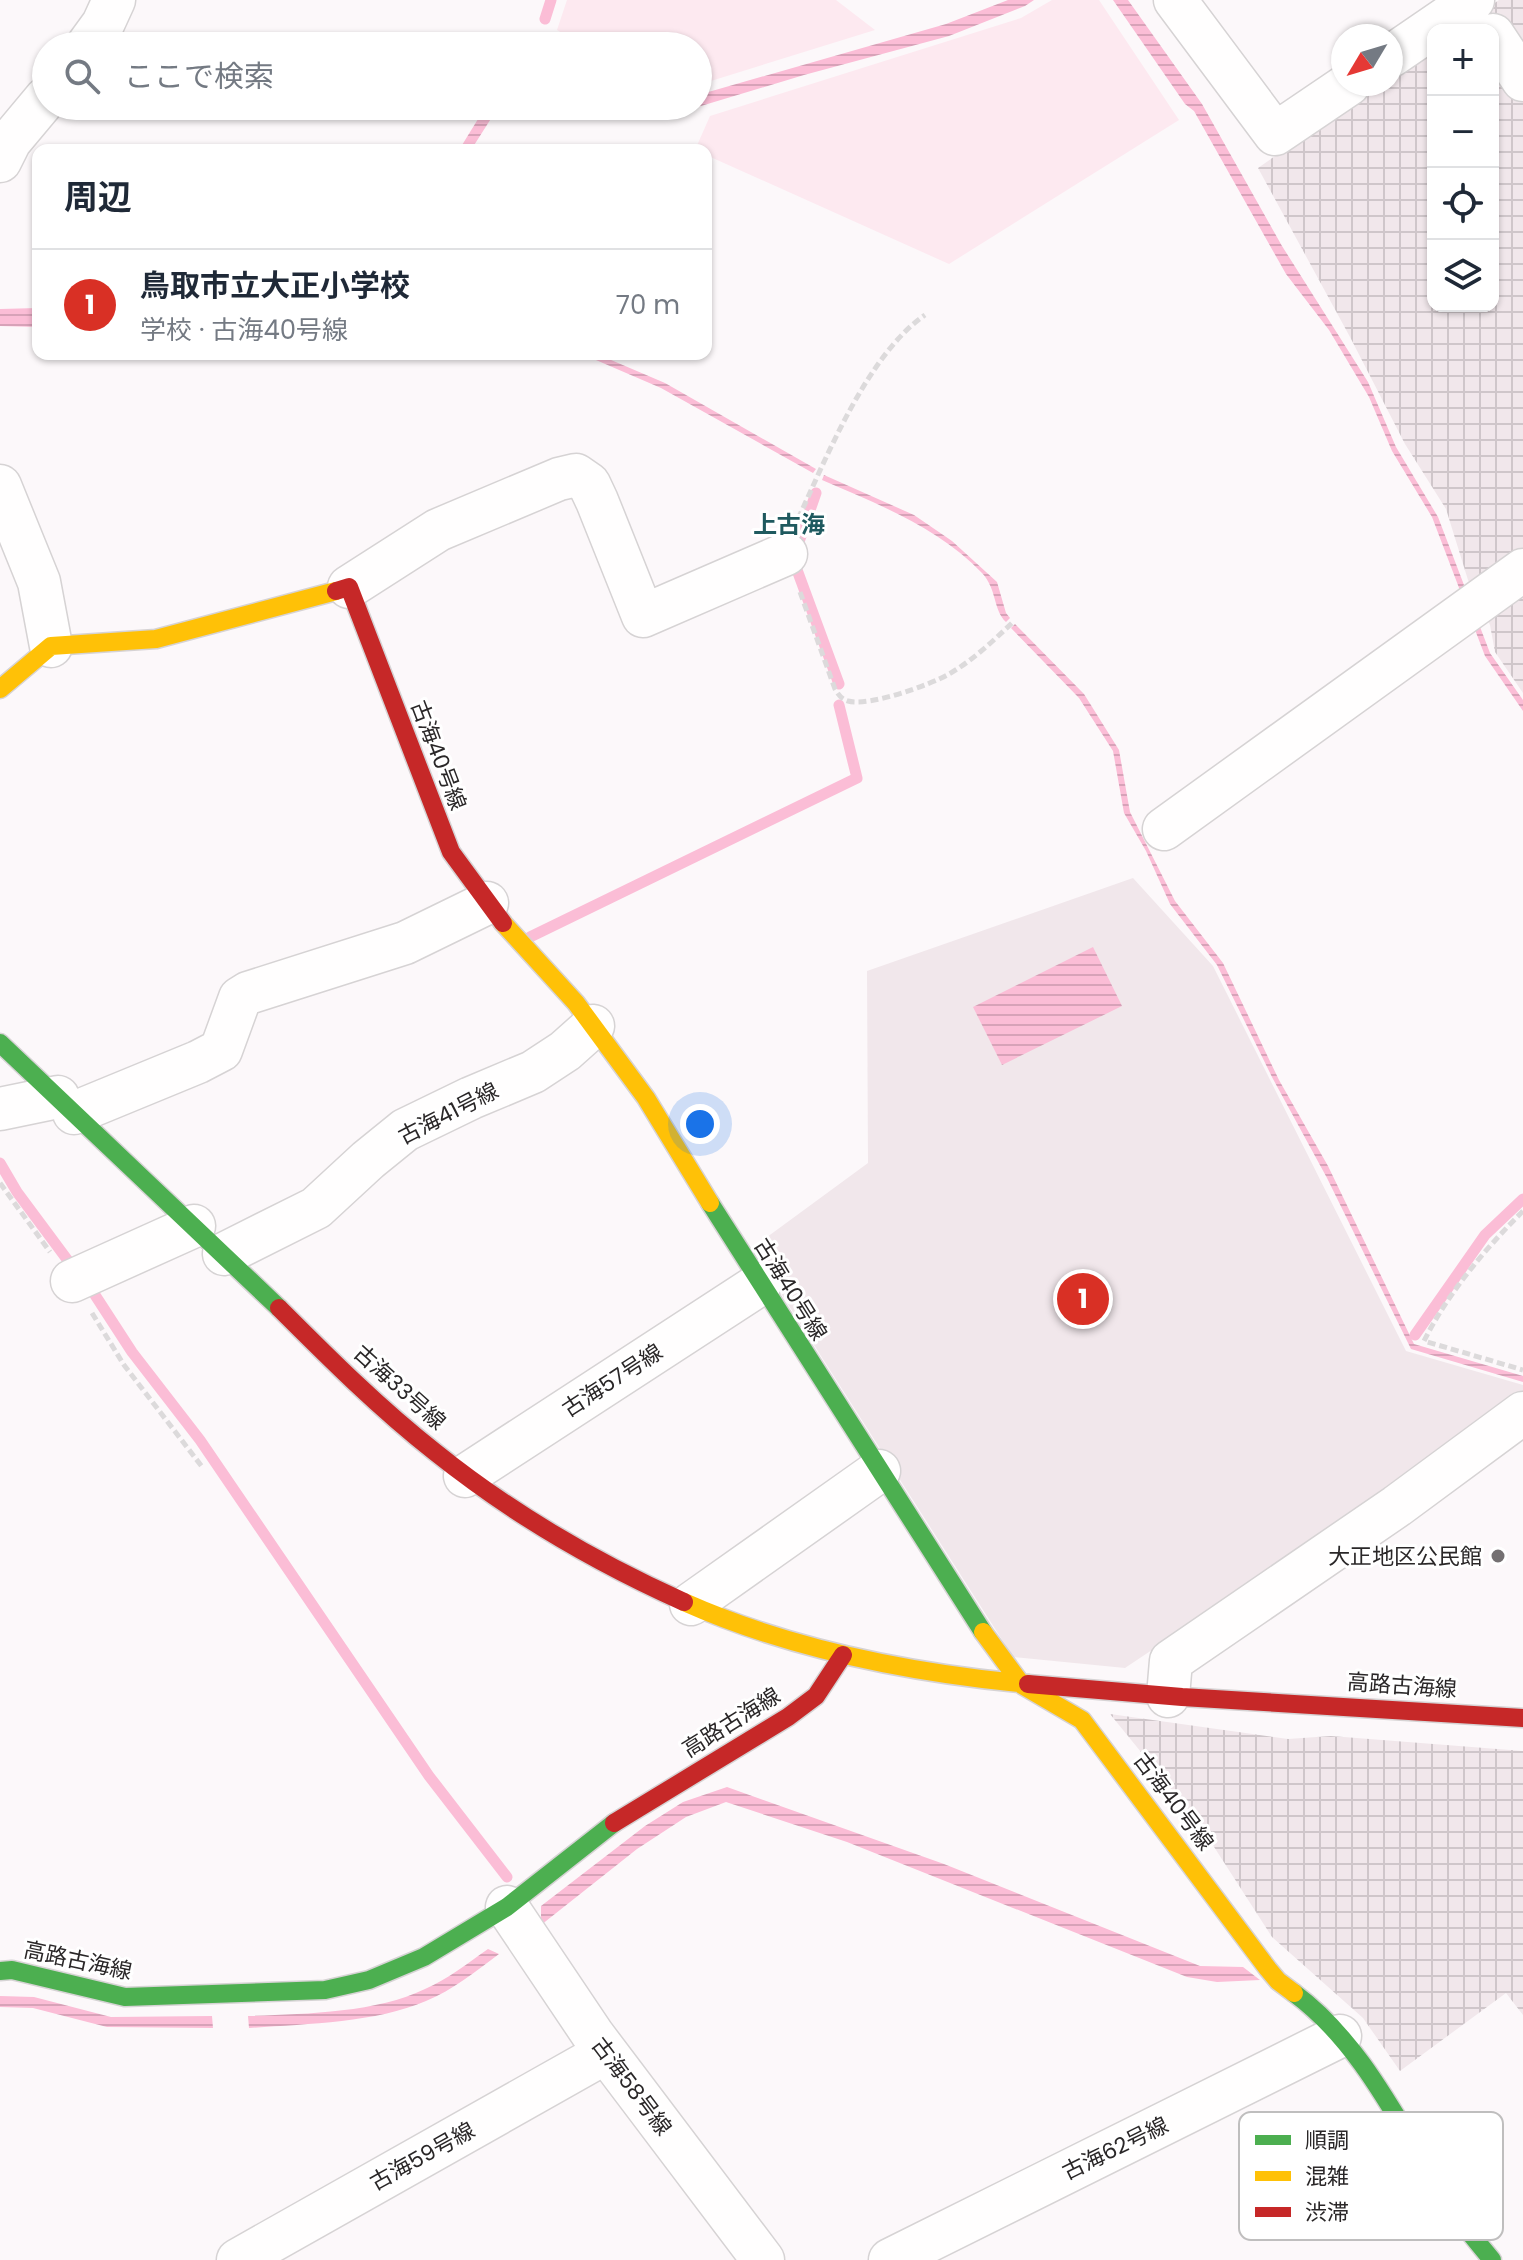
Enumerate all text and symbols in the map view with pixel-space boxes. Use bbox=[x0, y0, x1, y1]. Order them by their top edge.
north arrow bbox=[1331, 24, 1403, 96]
map controls bbox=[1427, 24, 1499, 312]
button: + bbox=[1427, 24, 1499, 96]
search box bbox=[32, 32, 712, 120]
icon: search bbox=[60, 54, 104, 98]
text: ここで検索 bbox=[124, 55, 274, 98]
button: − bbox=[1427, 96, 1499, 168]
button: locate bbox=[1427, 168, 1499, 240]
text: 周辺 bbox=[64, 173, 132, 221]
button: layers bbox=[1427, 240, 1499, 312]
text: 鳥取市立大正小学校 bbox=[140, 264, 410, 307]
text: 1 bbox=[85, 287, 95, 323]
text: 70 m bbox=[616, 287, 680, 323]
text: 学校 · 古海40号線 bbox=[140, 312, 348, 348]
district label: 上古海 bbox=[753, 508, 825, 541]
street label: 古海40号線 bbox=[403, 696, 474, 815]
street label: 古海41号線 bbox=[393, 1075, 504, 1152]
your location bbox=[680, 1104, 720, 1144]
street label: 古海40号線 bbox=[747, 1232, 834, 1347]
pin: 1 bbox=[1057, 1269, 1109, 1329]
street label: 古海57号線 bbox=[556, 1336, 668, 1424]
street label: 古海33号線 bbox=[347, 1338, 452, 1437]
place label: 大正地区公民館 bbox=[1328, 1541, 1482, 1572]
marker: 大正地区公民館 bbox=[1489, 1547, 1507, 1565]
street label: 高路古海線 bbox=[1346, 1666, 1458, 1705]
street label: 高路古海線 bbox=[676, 1680, 786, 1765]
street label: 古海40号線 bbox=[1126, 1746, 1221, 1857]
street label: 高路古海線 bbox=[21, 1934, 135, 1987]
street label: 古海58号線 bbox=[584, 2031, 679, 2142]
street label: 古海62号線 bbox=[1057, 2109, 1174, 2188]
legend bbox=[1239, 2112, 1503, 2240]
street label: 古海59号線 bbox=[364, 2115, 480, 2198]
text: 順調 bbox=[1305, 2125, 1349, 2156]
text: 混雑 bbox=[1305, 2161, 1349, 2192]
text: 渋滞 bbox=[1305, 2197, 1349, 2228]

